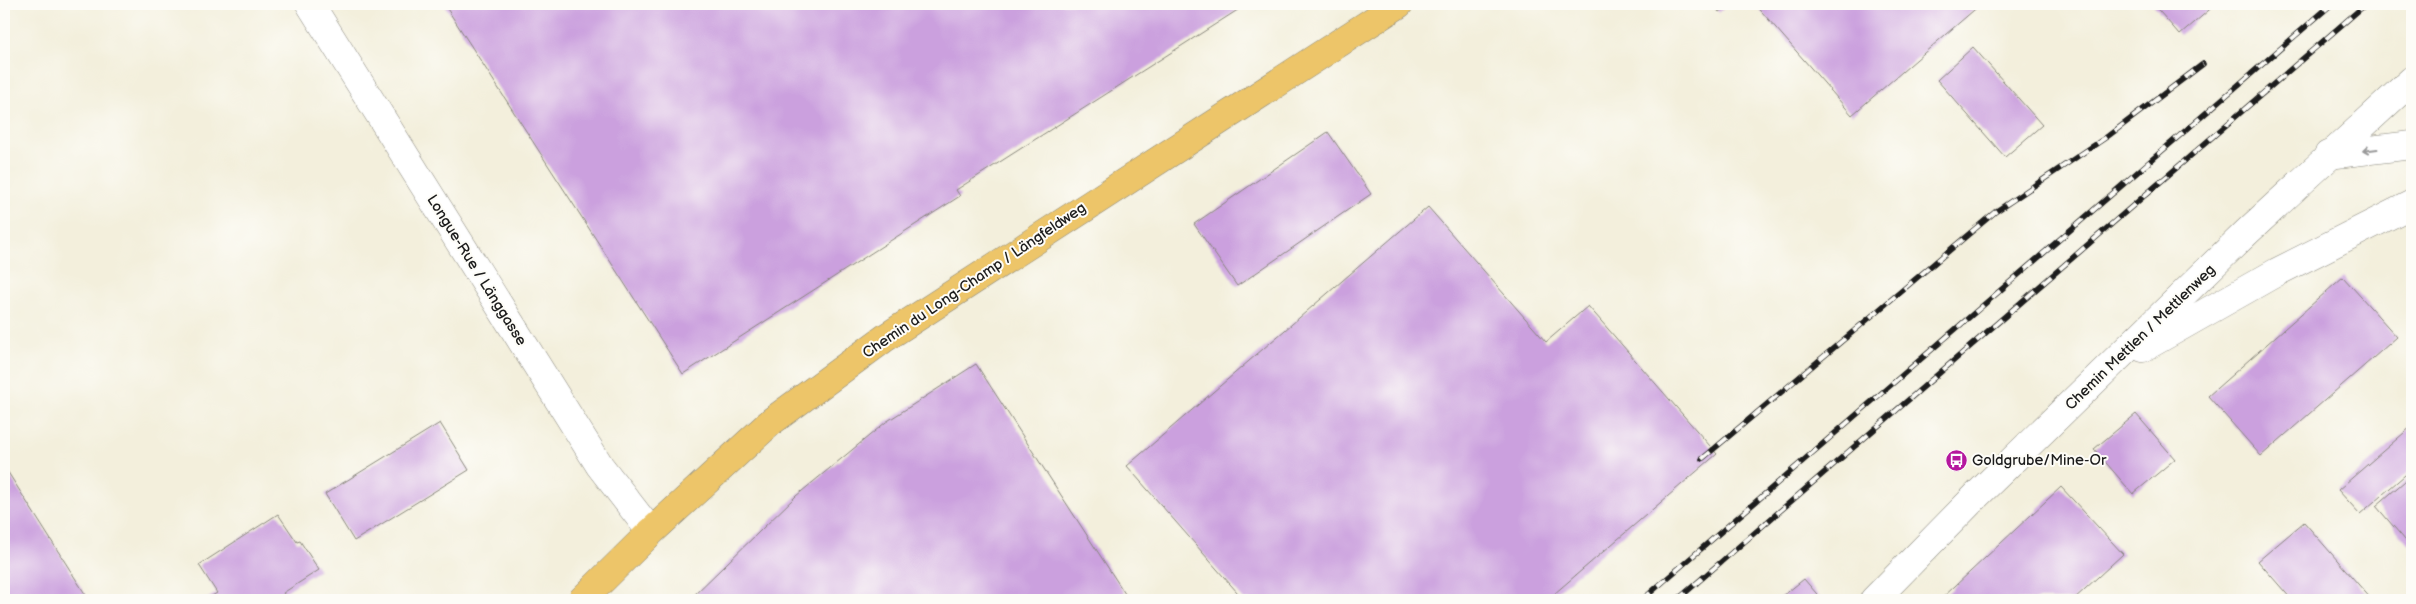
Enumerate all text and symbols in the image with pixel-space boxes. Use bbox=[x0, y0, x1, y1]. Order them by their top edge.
one-way arrow bbox=[2362, 145, 2378, 155]
street label: Longue-Rue / Länggasse bbox=[422, 191, 531, 349]
street label: Chemin du Long-Champ / Längfeldweg bbox=[859, 198, 1090, 363]
street label: Chemin Mettlen / Mettlenweg bbox=[2061, 260, 2220, 414]
bus stop icon: Goldgrube/Mine-Or bbox=[1944, 448, 1968, 472]
place label: Goldgrube/Mine-Or bbox=[1972, 451, 2107, 470]

